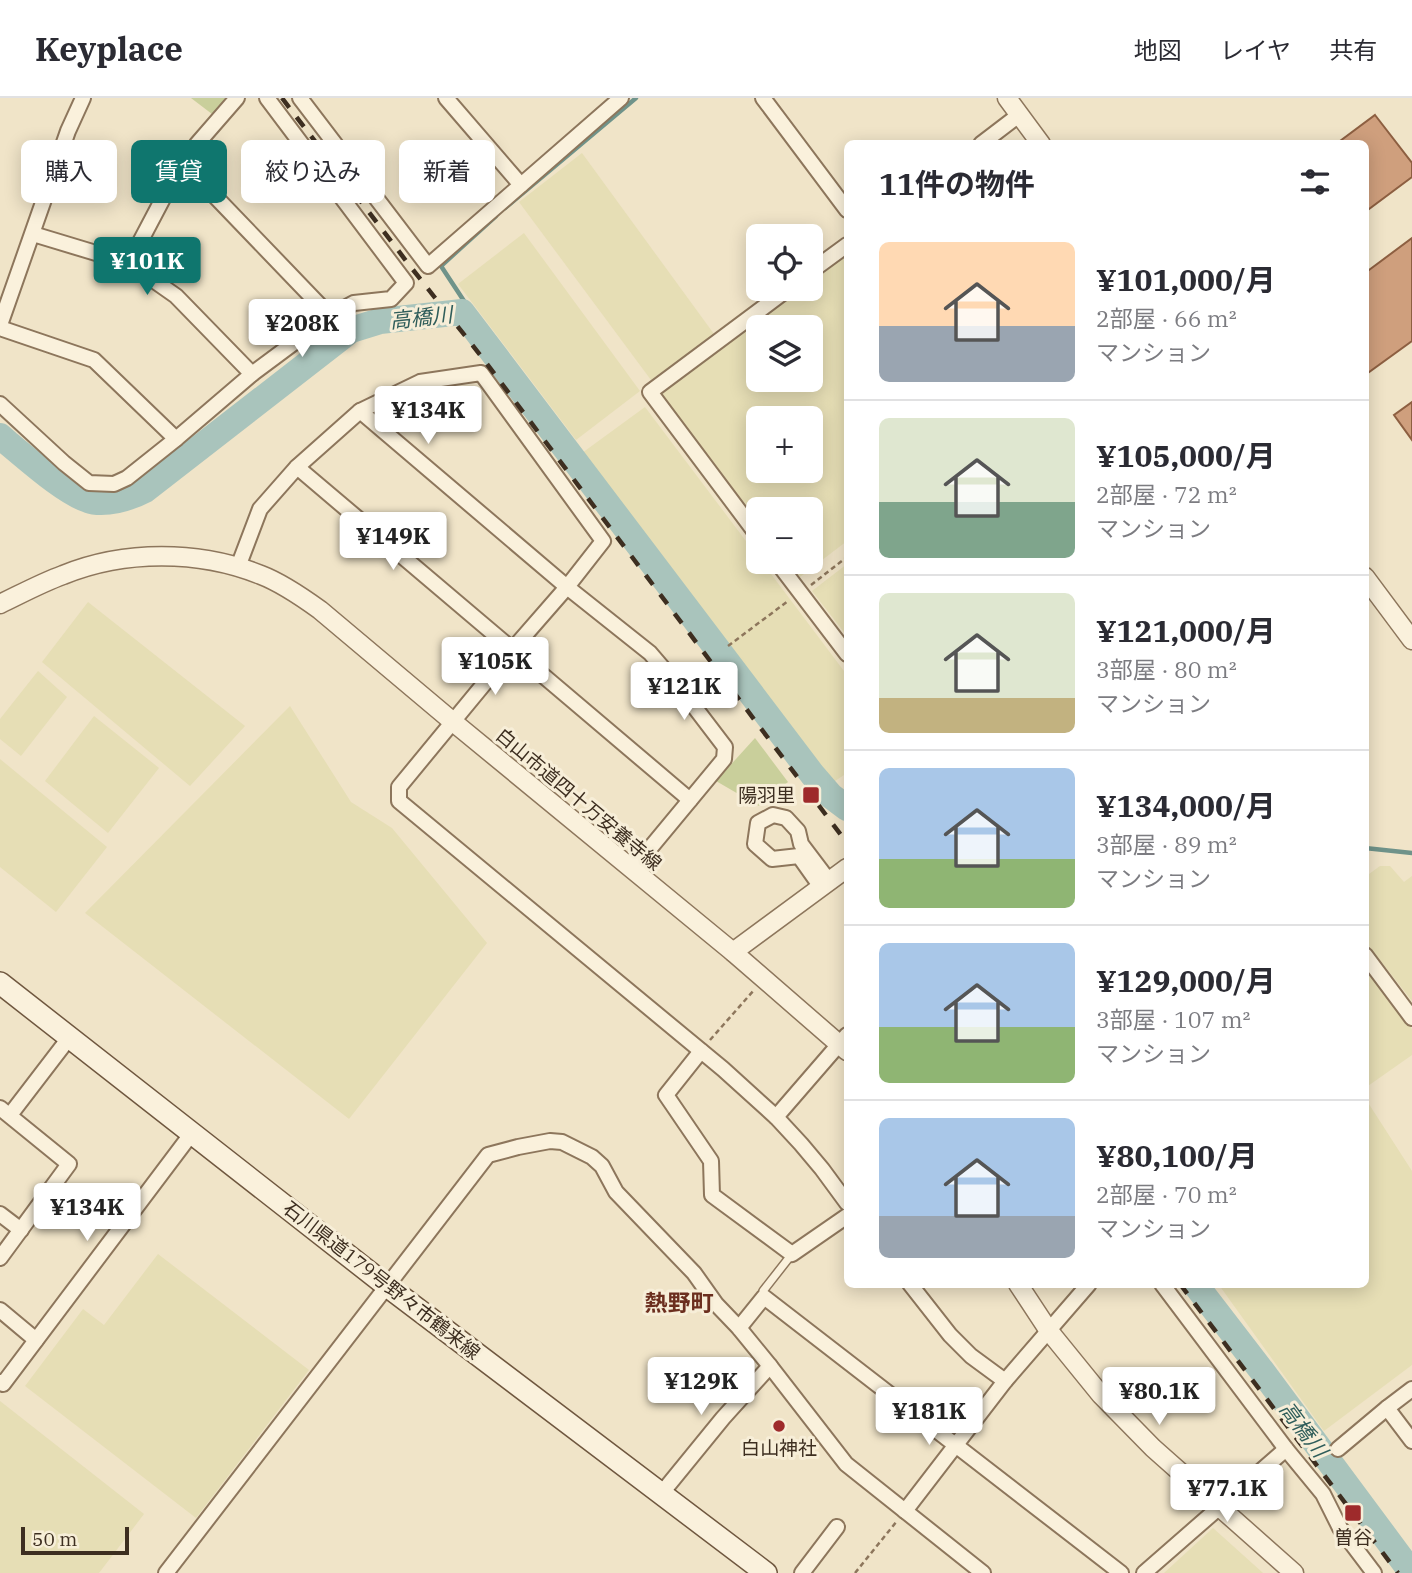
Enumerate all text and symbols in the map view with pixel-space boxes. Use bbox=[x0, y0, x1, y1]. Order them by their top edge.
text: Keyplace bbox=[35, 27, 183, 70]
text: 地図 bbox=[1134, 34, 1182, 66]
text: レイヤ bbox=[1220, 34, 1291, 66]
text: 共有 bbox=[1329, 34, 1377, 66]
chip: 購入 bbox=[21, 140, 117, 203]
chip: 賃貸 bbox=[131, 140, 227, 203]
chip: 絞り込み bbox=[241, 140, 385, 203]
chip: 新着 bbox=[399, 140, 495, 203]
icon: filters bbox=[1296, 163, 1334, 201]
text: 11件の物件 bbox=[879, 164, 1035, 203]
map controls bbox=[746, 224, 823, 574]
button: locate bbox=[746, 224, 823, 301]
pin: ¥101K bbox=[98, 238, 196, 297]
text: ¥101K bbox=[110, 245, 184, 275]
text: ¥101,000/月 bbox=[1096, 260, 1276, 299]
icon: home bbox=[935, 270, 1019, 354]
pin: ¥208K bbox=[253, 300, 351, 359]
water label: 高橋川 bbox=[388, 300, 456, 334]
text: 2部屋 · 66 m² bbox=[1096, 303, 1237, 333]
text: ¥208K bbox=[265, 307, 339, 337]
button: layers bbox=[746, 315, 823, 392]
text: マンション bbox=[1096, 337, 1211, 367]
pin: ¥134K bbox=[379, 386, 477, 446]
text: ¥134K bbox=[391, 394, 465, 424]
button: + bbox=[746, 406, 823, 483]
text: ¥105,000/月 bbox=[1096, 436, 1276, 475]
icon: home bbox=[935, 446, 1019, 530]
text: 2部屋 · 72 m² bbox=[1096, 479, 1237, 509]
button: − bbox=[746, 497, 823, 574]
pin: ¥149K bbox=[344, 512, 442, 572]
text: マンション bbox=[1096, 513, 1211, 543]
text: ¥149K bbox=[356, 520, 430, 550]
text: ¥121,000/月 bbox=[1096, 611, 1276, 650]
icon: home bbox=[935, 621, 1019, 705]
pin: ¥105K bbox=[446, 638, 544, 697]
text: ¥105K bbox=[458, 645, 532, 675]
text: 3部屋 · 80 m² bbox=[1096, 654, 1237, 684]
pin: ¥121K bbox=[635, 662, 733, 722]
text: ¥121K bbox=[647, 670, 721, 700]
text: マンション bbox=[1096, 688, 1211, 718]
street label: 白山市道四十万安養寺線 bbox=[491, 723, 667, 875]
place label: 陽羽里 bbox=[738, 783, 795, 807]
marker: 陽羽里 bbox=[801, 785, 821, 805]
text: ¥134,000/月 bbox=[1096, 786, 1276, 825]
icon: home bbox=[935, 796, 1019, 880]
text: 3部屋 · 89 m² bbox=[1096, 829, 1237, 859]
text: マンション bbox=[1096, 863, 1211, 893]
text: ¥129,000/月 bbox=[1096, 961, 1276, 1000]
icon: home bbox=[935, 971, 1019, 1055]
text: 3部屋 · 107 m² bbox=[1096, 1004, 1251, 1034]
text: マンション bbox=[1096, 1038, 1211, 1068]
text: ¥80,100/月 bbox=[1096, 1136, 1258, 1175]
icon: home bbox=[935, 1146, 1019, 1230]
text: 2部屋 · 70 m² bbox=[1096, 1179, 1237, 1209]
pin: ¥134K bbox=[38, 1184, 136, 1243]
text: ¥134K bbox=[50, 1191, 124, 1221]
street label: 石川県道179号野々市鶴来線 bbox=[279, 1196, 485, 1364]
text: マンション bbox=[1096, 1213, 1211, 1243]
district label: 熱野町 bbox=[645, 1287, 714, 1317]
pin: ¥129K bbox=[652, 1358, 750, 1417]
text: ¥129K bbox=[664, 1365, 738, 1395]
pin: ¥80.1K bbox=[1102, 1368, 1216, 1427]
text: ¥80.1K bbox=[1118, 1375, 1200, 1405]
pin: ¥181K bbox=[880, 1388, 978, 1447]
text: ¥181K bbox=[892, 1395, 966, 1425]
water label: 高橋川 bbox=[1274, 1395, 1335, 1464]
marker: 白山神社 bbox=[771, 1418, 787, 1434]
place label: 白山神社 bbox=[741, 1436, 817, 1460]
pin: ¥77.1K bbox=[1170, 1464, 1284, 1524]
text: ¥77.1K bbox=[1186, 1472, 1268, 1502]
marker: 曽谷 bbox=[1343, 1503, 1363, 1523]
scale bar bbox=[21, 1524, 130, 1556]
place label: 曽谷 bbox=[1334, 1525, 1372, 1549]
text: 50 m bbox=[32, 1527, 77, 1551]

